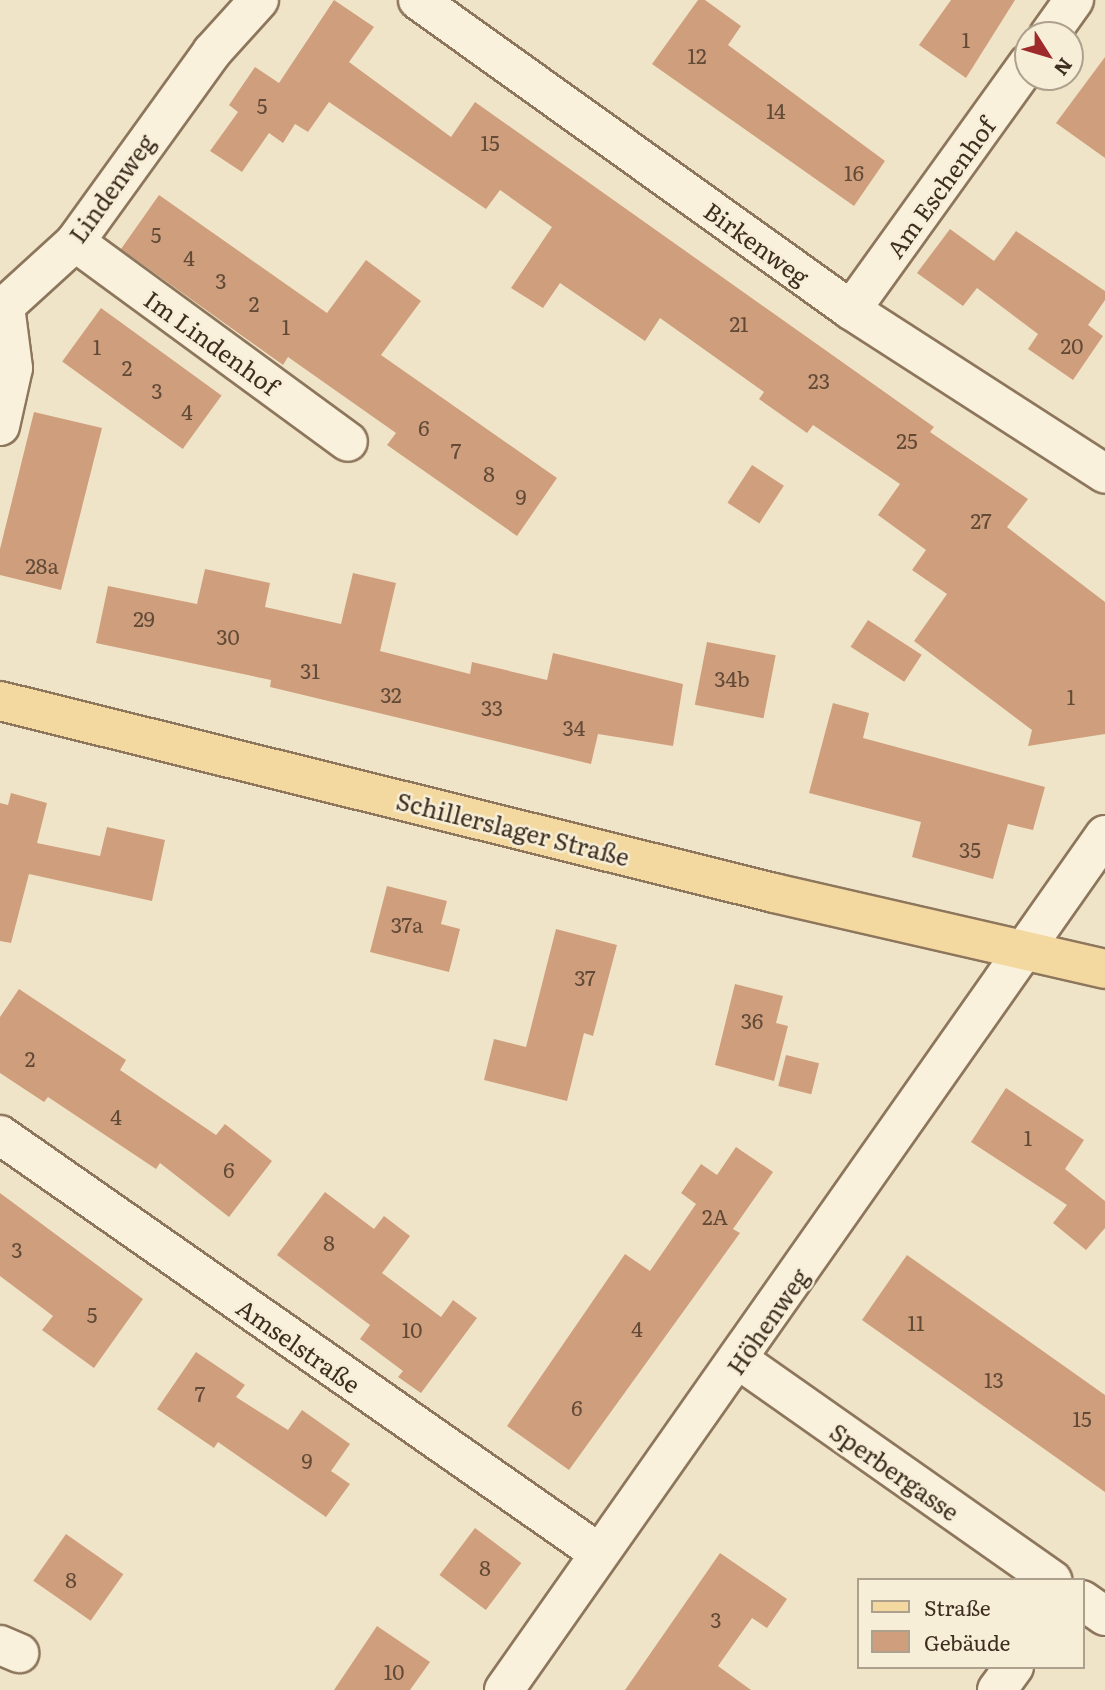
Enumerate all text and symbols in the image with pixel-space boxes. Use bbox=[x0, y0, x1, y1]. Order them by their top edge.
north arrow bbox=[1014, 21, 1084, 91]
house number: 1 bbox=[962, 26, 970, 52]
house number: 12 bbox=[687, 42, 707, 68]
text: N bbox=[1048, 53, 1080, 82]
house number: 5 bbox=[257, 92, 267, 118]
house number: 14 bbox=[766, 97, 786, 123]
street label: Am Eschenhof bbox=[880, 111, 1000, 263]
street label: Lindenweg bbox=[62, 128, 160, 248]
house number: 15 bbox=[480, 129, 500, 155]
house number: 16 bbox=[844, 159, 864, 185]
street label: Birkenweg bbox=[699, 195, 815, 291]
house number: 5 bbox=[151, 221, 161, 247]
house number: 4 bbox=[183, 244, 195, 270]
house number: 3 bbox=[215, 267, 227, 293]
street label: Im Lindenhof bbox=[139, 284, 285, 400]
house number: 2 bbox=[249, 290, 259, 316]
house number: 21 bbox=[729, 310, 749, 336]
house number: 1 bbox=[282, 313, 290, 339]
house number: 20 bbox=[1061, 332, 1083, 358]
house number: 1 bbox=[93, 333, 101, 359]
house number: 2 bbox=[122, 354, 132, 380]
house number: 23 bbox=[808, 367, 830, 393]
house number: 3 bbox=[151, 377, 163, 403]
house number: 4 bbox=[181, 398, 193, 424]
house number: 6 bbox=[418, 414, 430, 440]
house number: 25 bbox=[896, 427, 918, 453]
house number: 7 bbox=[451, 437, 461, 463]
house number: 8 bbox=[483, 460, 495, 486]
house number: 9 bbox=[516, 483, 526, 509]
house number: 27 bbox=[970, 507, 992, 533]
house number: 28a bbox=[25, 552, 59, 578]
house number: 29 bbox=[133, 605, 155, 631]
house number: 30 bbox=[216, 623, 240, 649]
house number: 31 bbox=[300, 657, 320, 683]
house number: 34b bbox=[714, 665, 750, 691]
house number: 32 bbox=[380, 681, 402, 707]
house number: 1 bbox=[1067, 683, 1075, 709]
house number: 33 bbox=[481, 694, 503, 720]
house number: 34 bbox=[563, 714, 585, 740]
street label: Schillerslager Straße bbox=[394, 785, 632, 871]
house number: 35 bbox=[959, 836, 981, 862]
house number: 37a bbox=[391, 911, 423, 937]
house number: 37 bbox=[574, 964, 596, 990]
house number: 36 bbox=[741, 1007, 763, 1033]
house number: 2 bbox=[25, 1045, 35, 1071]
house number: 4 bbox=[110, 1103, 122, 1129]
house number: 1 bbox=[1024, 1124, 1032, 1150]
house number: 6 bbox=[223, 1156, 235, 1182]
house number: 2A bbox=[702, 1203, 728, 1229]
house number: 8 bbox=[323, 1229, 335, 1255]
house number: 3 bbox=[11, 1236, 23, 1262]
street label: Höhenweg bbox=[720, 1262, 814, 1380]
street label: Amselstraße bbox=[232, 1292, 366, 1398]
house number: 5 bbox=[87, 1301, 97, 1327]
house number: 11 bbox=[907, 1309, 925, 1335]
house number: 4 bbox=[631, 1315, 643, 1341]
house number: 10 bbox=[402, 1316, 422, 1342]
house number: 13 bbox=[984, 1366, 1004, 1392]
house number: 7 bbox=[195, 1380, 205, 1406]
house number: 6 bbox=[571, 1394, 583, 1420]
house number: 15 bbox=[1072, 1405, 1092, 1431]
street label: Sperbergasse bbox=[825, 1416, 965, 1526]
house number: 9 bbox=[302, 1447, 312, 1473]
house number: 8 bbox=[479, 1554, 491, 1580]
house number: 8 bbox=[65, 1566, 77, 1592]
legend bbox=[856, 1578, 1084, 1669]
text: Straße bbox=[924, 1591, 991, 1622]
house number: 3 bbox=[710, 1606, 722, 1632]
text: Gebäude bbox=[924, 1626, 1010, 1657]
house number: 10 bbox=[384, 1658, 404, 1684]

